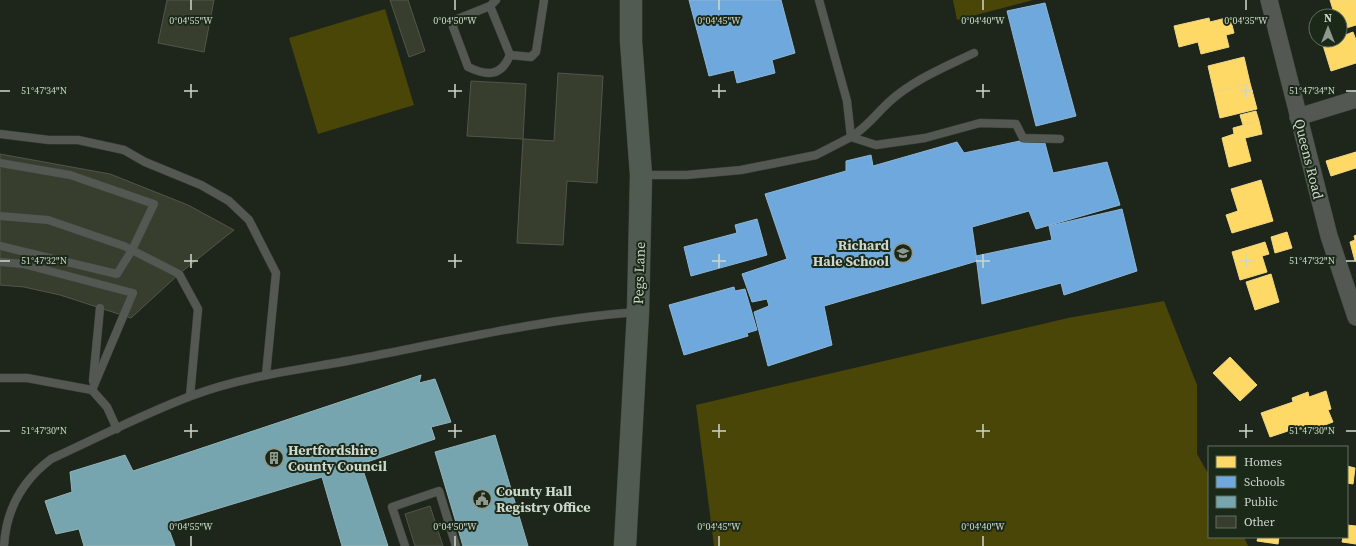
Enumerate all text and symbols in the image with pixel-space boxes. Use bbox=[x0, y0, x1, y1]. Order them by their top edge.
north arrow bbox=[1308, 8, 1348, 48]
text: N bbox=[1324, 11, 1332, 26]
text: 0°04'55"W bbox=[169, 14, 213, 27]
text: 0°04'50"W bbox=[433, 14, 477, 27]
text: 0°04'45"W bbox=[697, 14, 741, 27]
text: 0°04'40"W bbox=[961, 14, 1005, 27]
text: 0°04'35"W bbox=[1224, 14, 1268, 27]
text: 51°47'34"N bbox=[21, 84, 67, 97]
text: 51°47'34"N bbox=[1289, 84, 1335, 97]
street label: Queens Road bbox=[1289, 117, 1329, 201]
place label: Richard Hale School bbox=[813, 235, 890, 271]
street label: Pegs Lane bbox=[628, 241, 650, 305]
school or university icon: Richard Hale School bbox=[892, 242, 914, 264]
text: 51°47'32"N bbox=[21, 254, 67, 267]
text: 51°47'32"N bbox=[1289, 254, 1335, 267]
text: 51°47'30"N bbox=[21, 424, 67, 437]
text: 51°47'30"N bbox=[1289, 424, 1335, 437]
place label: Hertfordshire County Council bbox=[288, 440, 387, 476]
legend bbox=[1208, 446, 1348, 538]
building icon: Hertfordshire County Council bbox=[263, 447, 285, 469]
text: Homes bbox=[1244, 454, 1282, 470]
text: Schools bbox=[1244, 474, 1285, 490]
place label: County Hall Registry Office bbox=[496, 481, 591, 517]
public building icon: County Hall Registry Office bbox=[471, 488, 493, 510]
text: Public bbox=[1244, 494, 1278, 510]
text: Other bbox=[1244, 514, 1275, 530]
text: 0°04'55"W bbox=[169, 520, 213, 533]
text: 0°04'50"W bbox=[433, 520, 477, 533]
text: 0°04'45"W bbox=[697, 520, 741, 533]
text: 0°04'40"W bbox=[961, 520, 1005, 533]

